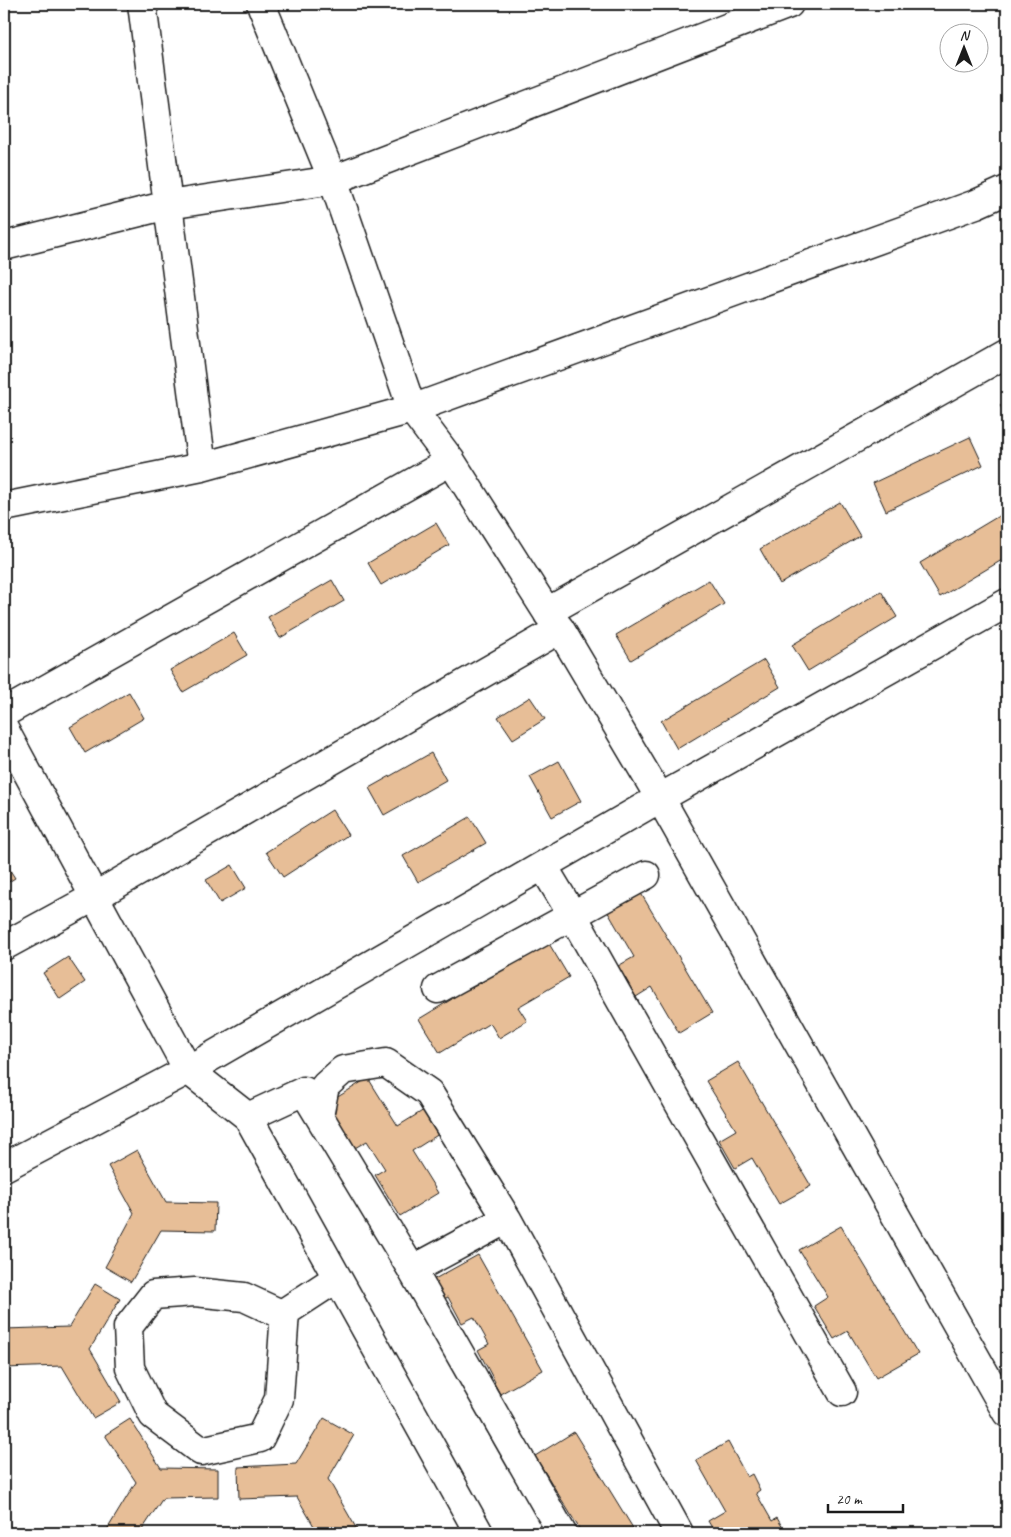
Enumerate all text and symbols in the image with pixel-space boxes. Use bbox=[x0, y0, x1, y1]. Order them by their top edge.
north arrow bbox=[938, 22, 988, 72]
text: N bbox=[960, 27, 971, 44]
scale bar bbox=[828, 1482, 904, 1514]
text: 20 m bbox=[836, 1490, 863, 1509]

